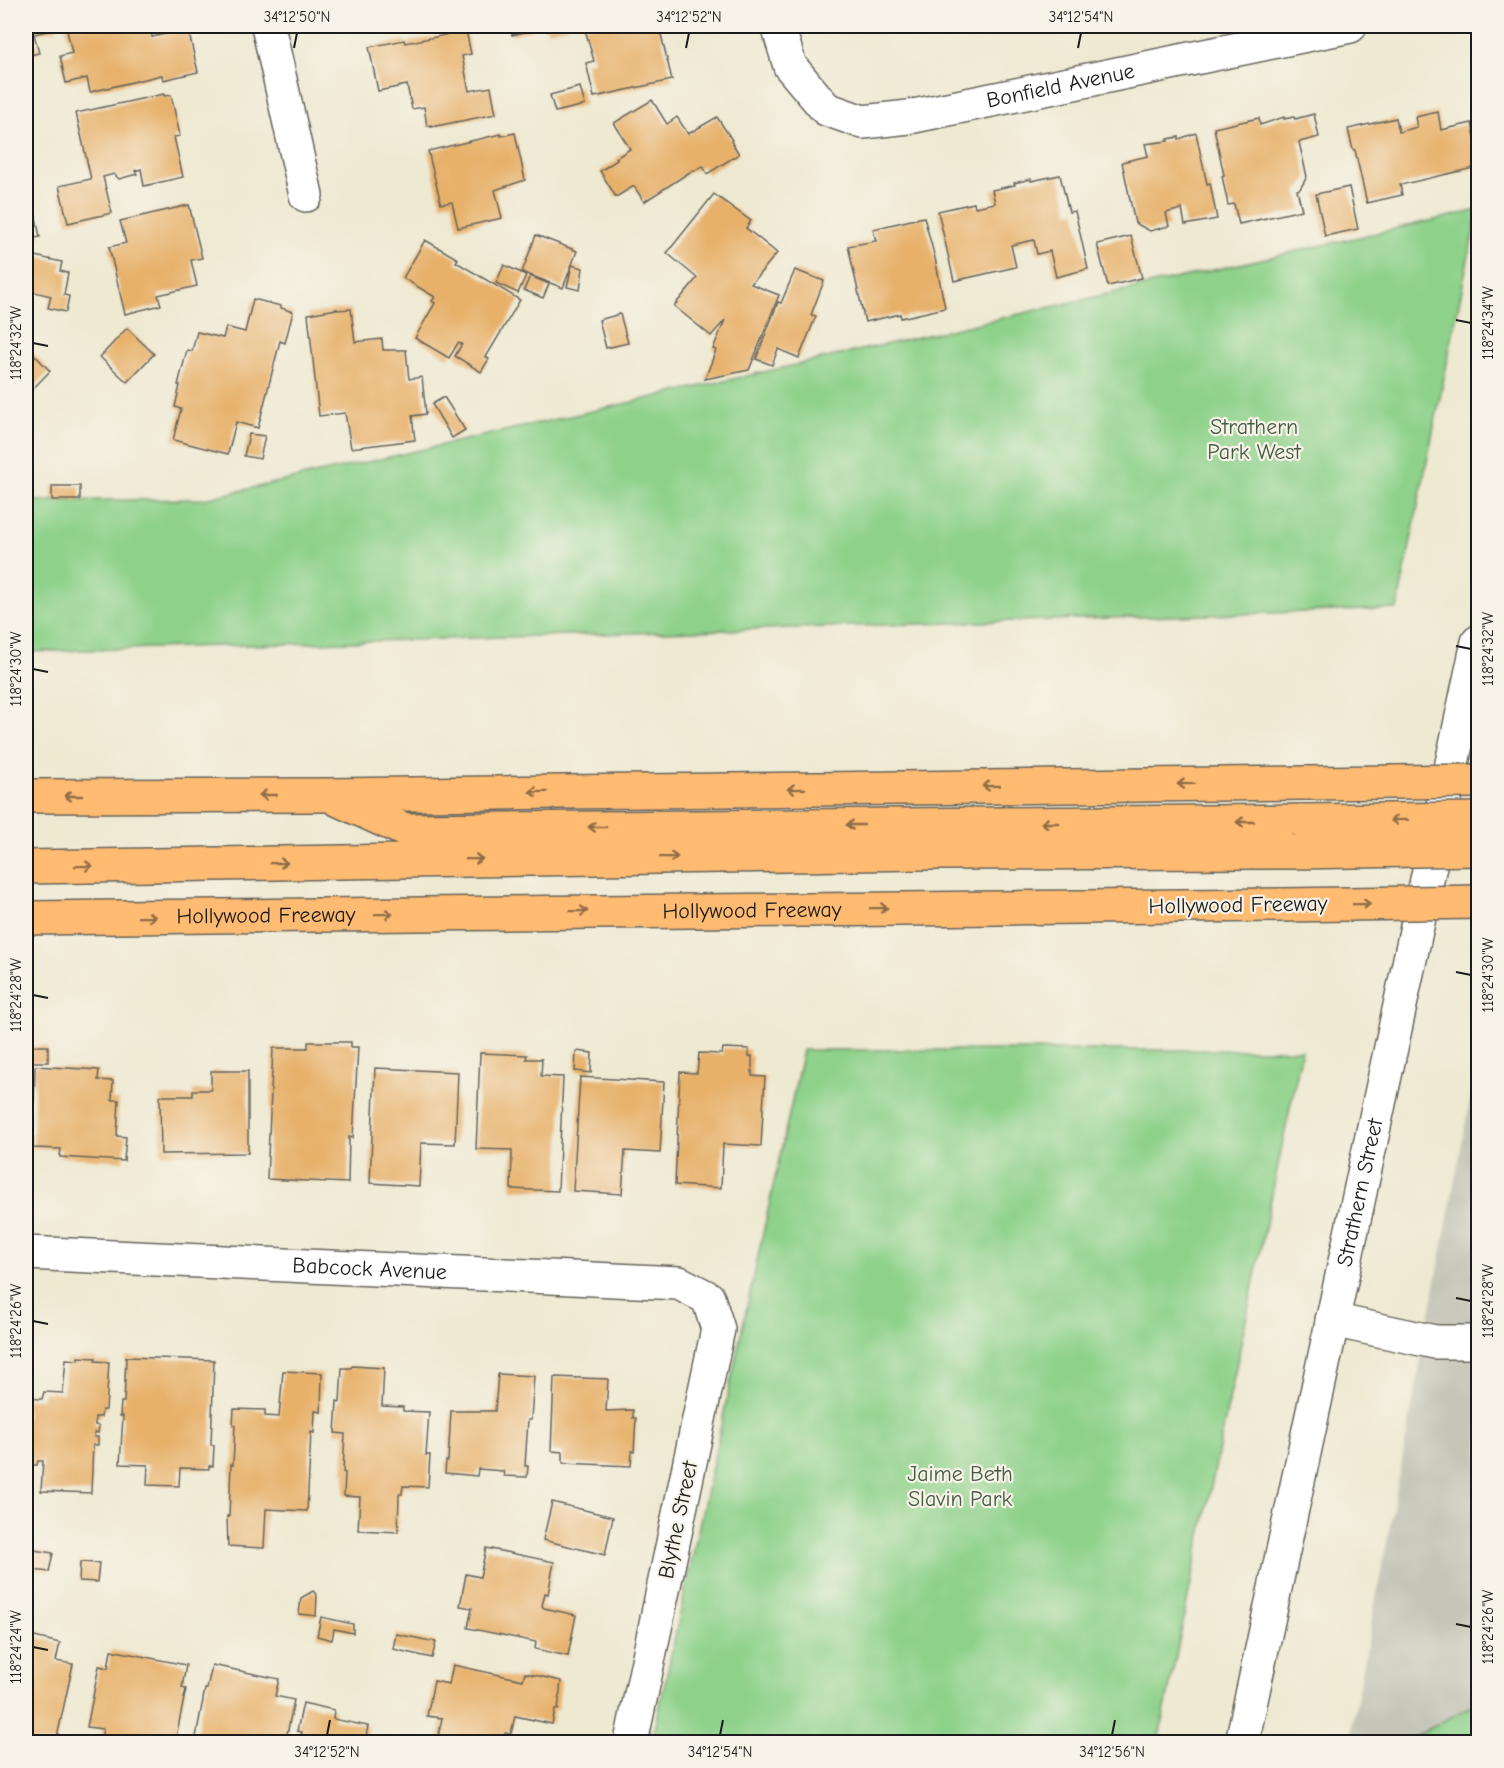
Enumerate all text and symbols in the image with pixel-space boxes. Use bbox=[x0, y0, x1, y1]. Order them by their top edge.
text: 34°12'50"N bbox=[264, 8, 330, 26]
text: 34°12'52"N bbox=[656, 8, 722, 26]
text: 34°12'54"N bbox=[1049, 8, 1113, 26]
street label: Bonfield Avenue bbox=[984, 58, 1137, 114]
text: 118°24'34"W bbox=[1479, 286, 1497, 360]
text: 118°24'32"W bbox=[7, 306, 25, 380]
park label: Strathern Park West bbox=[1207, 414, 1301, 465]
text: 118°24'32"W bbox=[1479, 612, 1497, 686]
text: 118°24'30"W bbox=[7, 631, 25, 707]
one-way arrow bbox=[1177, 778, 1197, 790]
one-way arrow bbox=[982, 781, 1002, 792]
one-way arrow bbox=[787, 783, 807, 795]
one-way arrow bbox=[529, 786, 549, 798]
one-way arrow bbox=[259, 789, 279, 801]
one-way arrow bbox=[64, 790, 84, 802]
one-way arrow bbox=[1390, 814, 1410, 826]
one-way arrow bbox=[1235, 816, 1255, 828]
one-way arrow bbox=[1040, 818, 1060, 829]
one-way arrow bbox=[845, 819, 865, 831]
one-way arrow bbox=[587, 821, 607, 833]
one-way arrow bbox=[658, 851, 678, 863]
one-way arrow bbox=[463, 854, 483, 865]
one-way arrow bbox=[268, 857, 288, 869]
one-way arrow bbox=[73, 860, 93, 872]
street label: Hollywood Freeway bbox=[1148, 890, 1328, 920]
street label: Hollywood Freeway bbox=[662, 897, 842, 924]
one-way arrow bbox=[1352, 898, 1372, 909]
street label: Hollywood Freeway bbox=[176, 902, 356, 929]
one-way arrow bbox=[868, 903, 888, 914]
one-way arrow bbox=[568, 905, 588, 917]
one-way arrow bbox=[373, 908, 393, 919]
one-way arrow bbox=[136, 911, 156, 923]
text: 118°24'30"W bbox=[1479, 937, 1497, 1013]
text: 118°24'28"W bbox=[7, 958, 25, 1032]
street label: Strathern Street bbox=[1331, 1115, 1389, 1269]
street label: Babcock Avenue bbox=[292, 1252, 448, 1285]
text: 118°24'28"W bbox=[1479, 1264, 1497, 1338]
text: 118°24'26"W bbox=[7, 1284, 25, 1358]
street label: Blythe Street bbox=[653, 1458, 703, 1581]
park label: Jaime Beth Slavin Park bbox=[907, 1461, 1013, 1512]
text: 118°24'26"W bbox=[1479, 1590, 1497, 1664]
text: 118°24'24"W bbox=[7, 1610, 25, 1684]
text: 34°12'52"N bbox=[294, 1743, 360, 1761]
text: 34°12'54"N bbox=[688, 1743, 752, 1761]
text: 34°12'56"N bbox=[1079, 1743, 1145, 1761]

